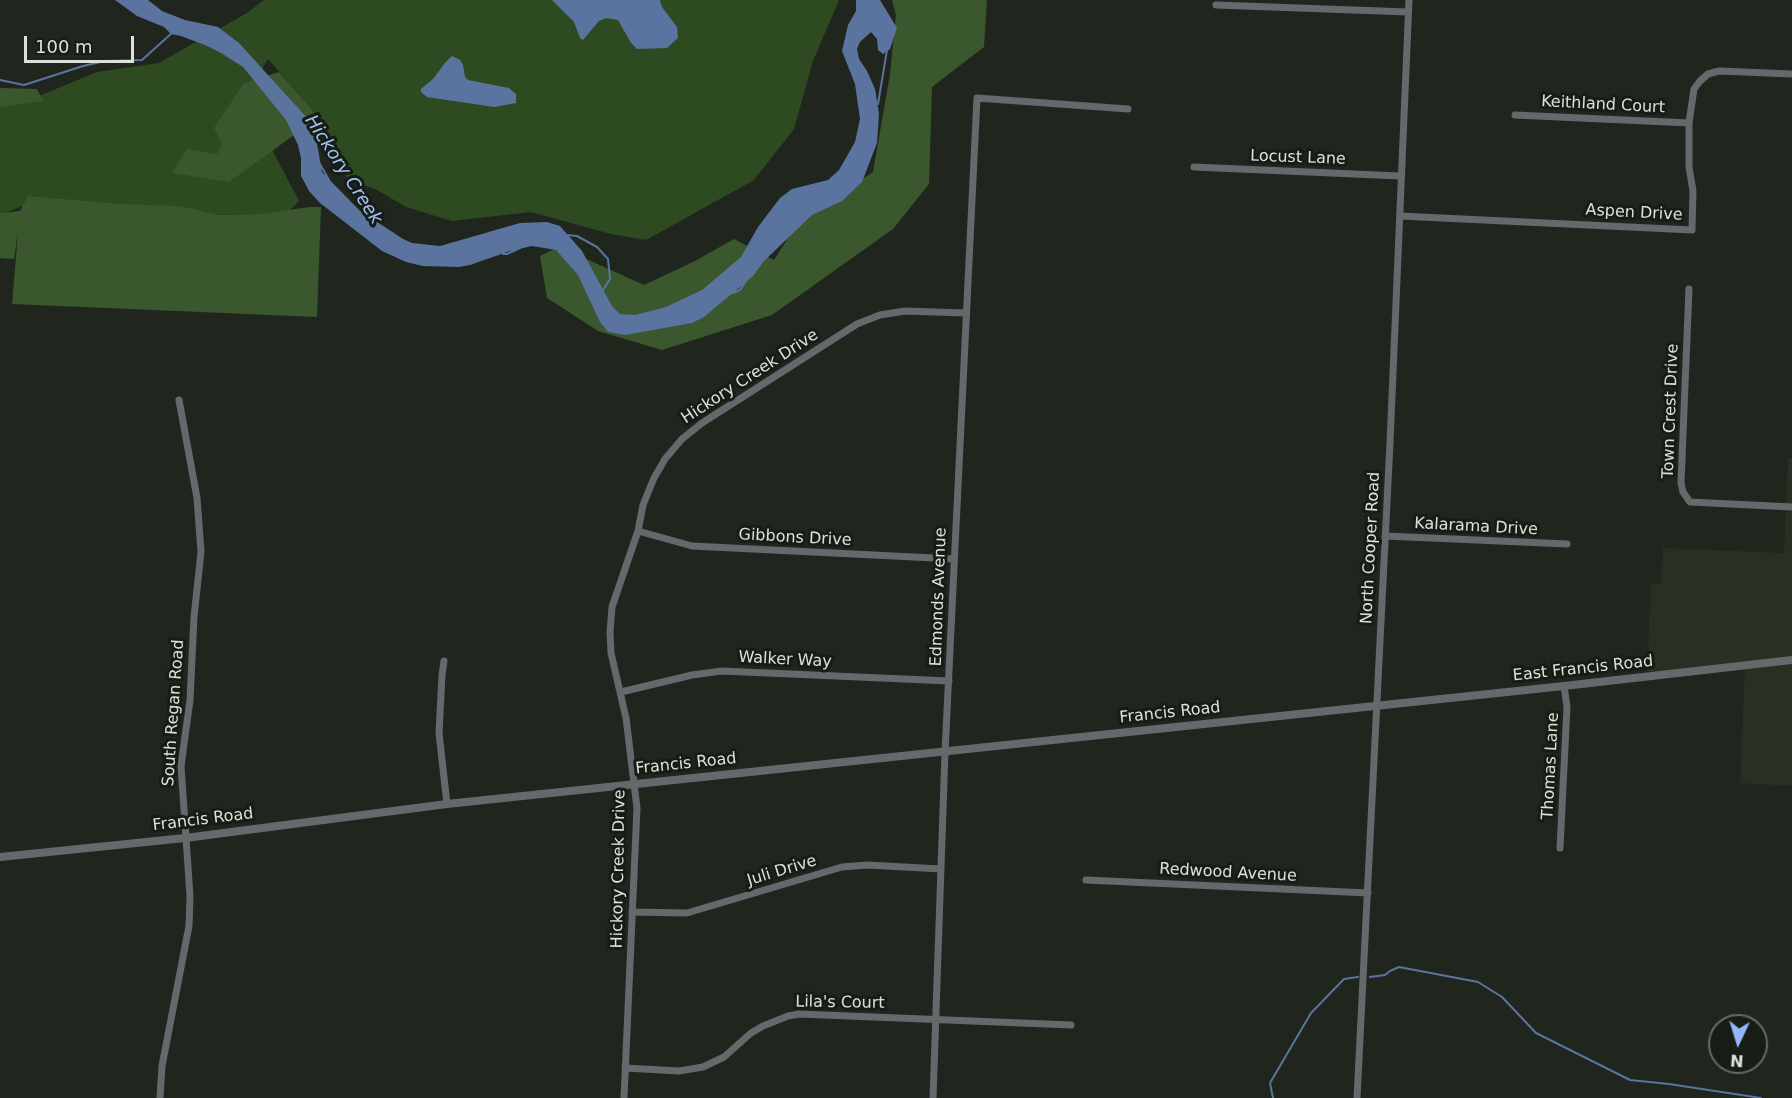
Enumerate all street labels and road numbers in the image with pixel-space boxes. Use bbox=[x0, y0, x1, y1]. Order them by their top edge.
street label: Keithland Court bbox=[1541, 92, 1665, 118]
street label: Locust Lane bbox=[1250, 147, 1346, 169]
street label: Aspen Drive bbox=[1585, 201, 1683, 225]
street label: Hickory Creek Drive bbox=[678, 326, 822, 428]
street label: Town Crest Drive bbox=[1659, 343, 1683, 479]
street label: North Cooper Road bbox=[1357, 471, 1385, 625]
street label: Kalarama Drive bbox=[1414, 514, 1538, 540]
street label: Gibbons Drive bbox=[738, 525, 852, 551]
street label: Edmonds Avenue bbox=[927, 527, 951, 667]
street label: South Regan Road bbox=[159, 639, 189, 787]
street label: Walker Way bbox=[738, 648, 832, 672]
street label: East Francis Road bbox=[1512, 652, 1654, 686]
street label: Francis Road bbox=[1119, 698, 1221, 728]
street label: Thomas Lane bbox=[1539, 712, 1563, 820]
street label: Francis Road bbox=[635, 749, 737, 779]
street label: Hickory Creek Drive bbox=[608, 789, 630, 949]
street label: Francis Road bbox=[152, 804, 254, 836]
street label: Juli Drive bbox=[745, 851, 819, 891]
street label: Redwood Avenue bbox=[1159, 860, 1297, 886]
street label: Lila's Court bbox=[795, 993, 885, 1013]

